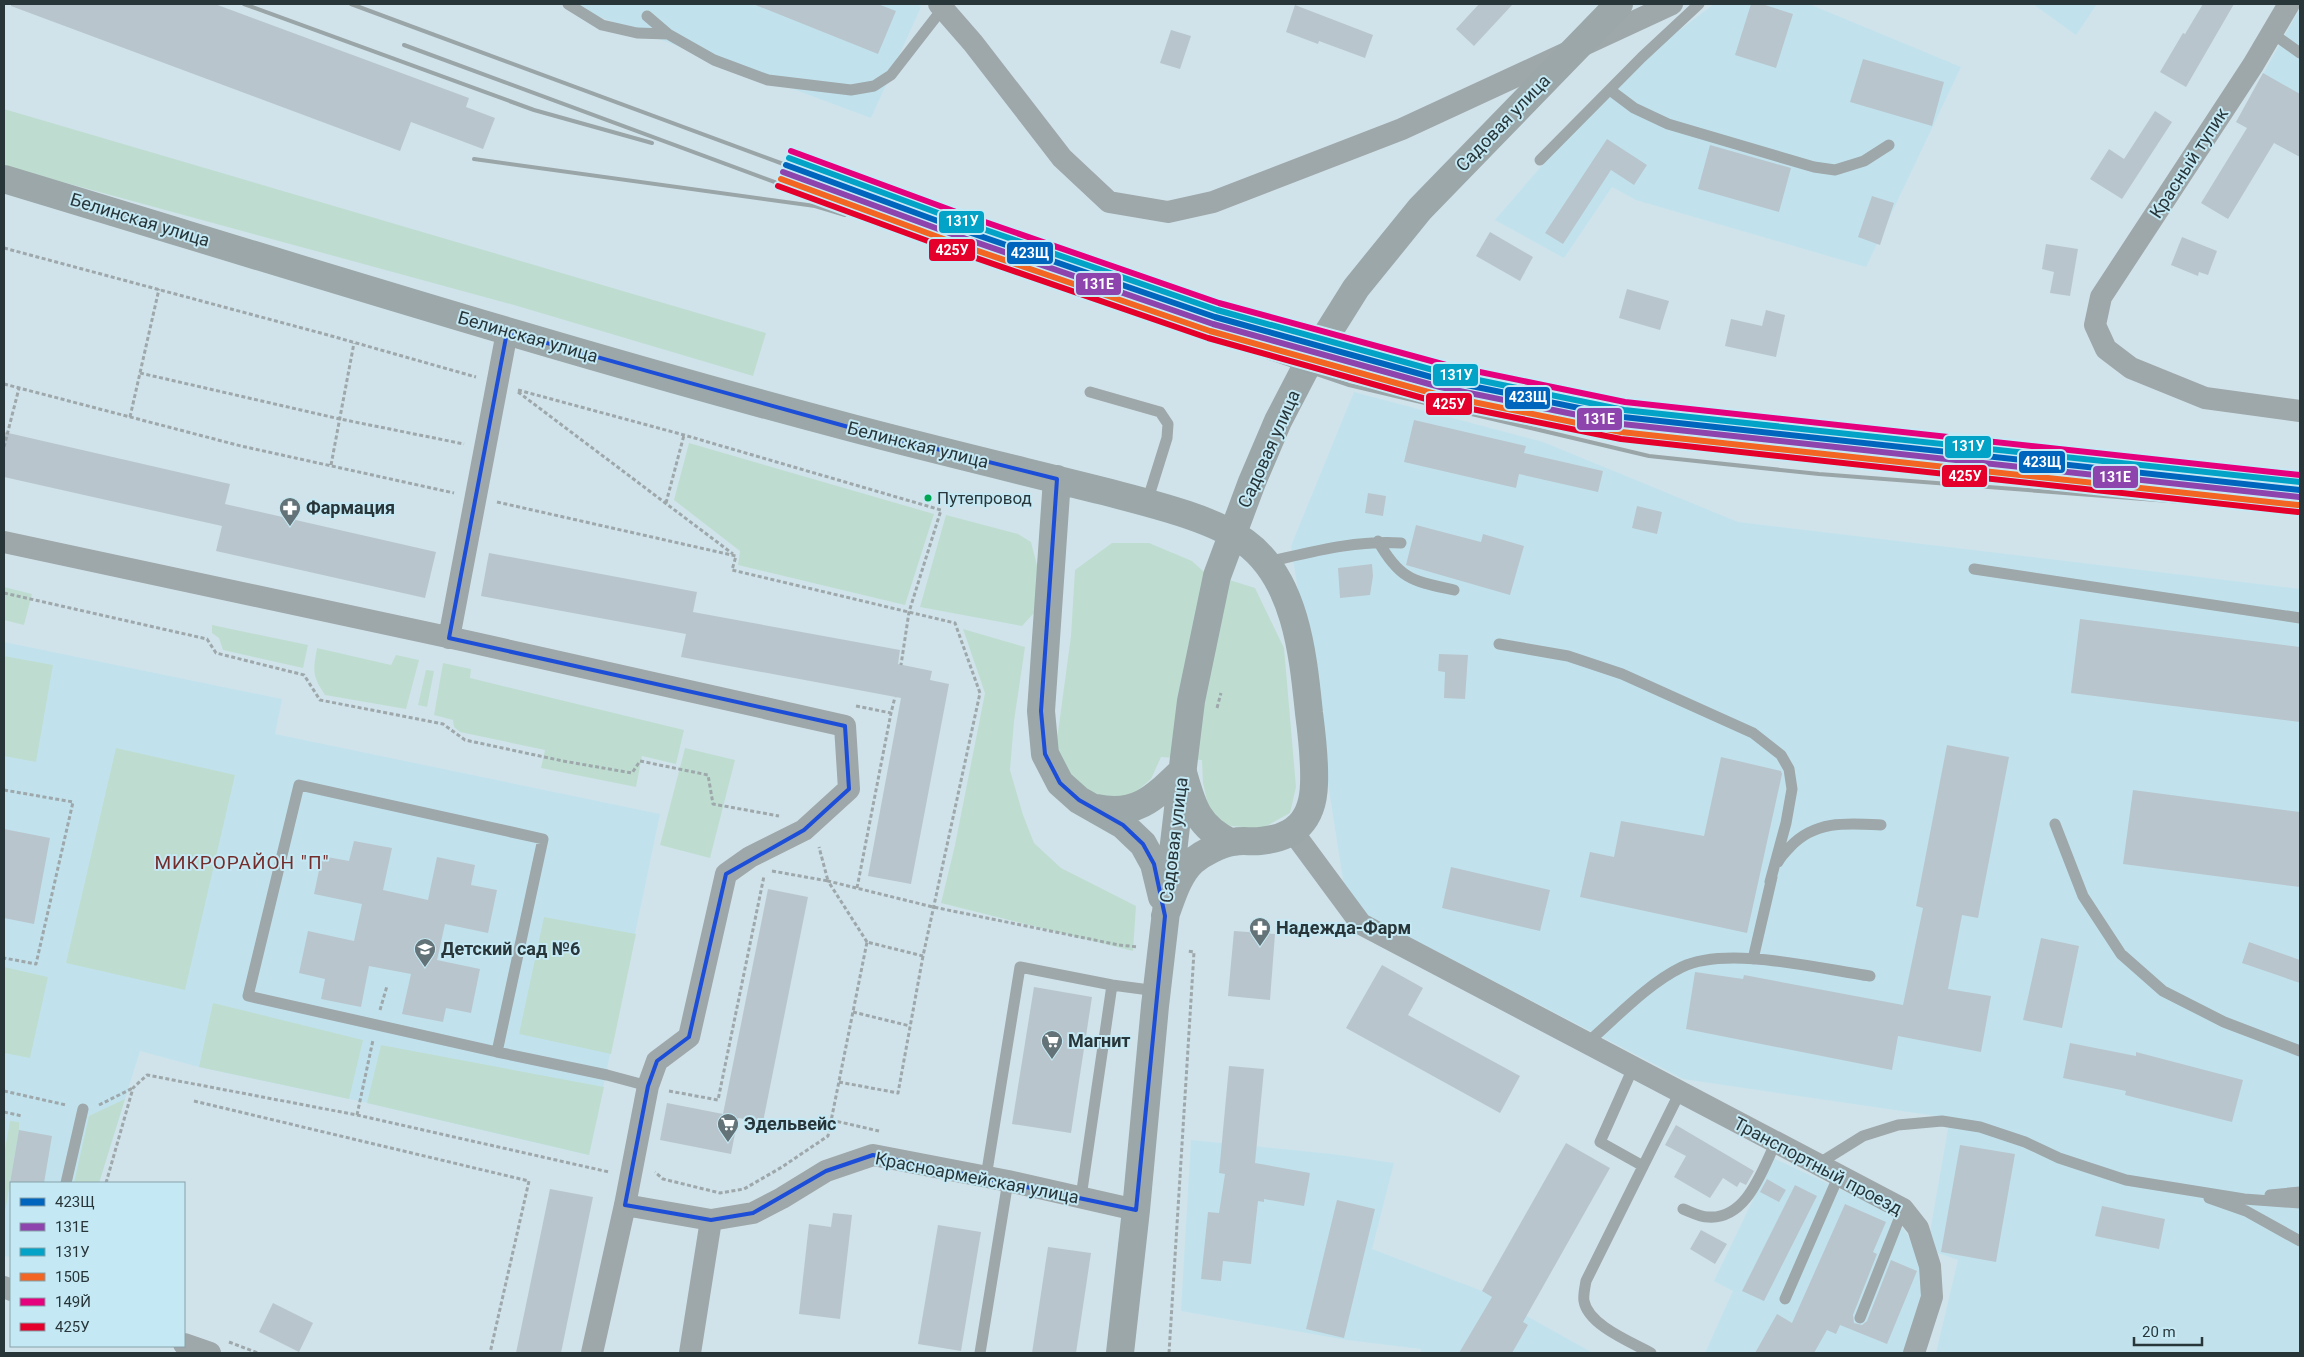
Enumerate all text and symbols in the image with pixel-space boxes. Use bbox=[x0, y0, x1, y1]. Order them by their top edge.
street label: Садовая улица bbox=[1451, 70, 1554, 175]
street label: Красный тупик bbox=[2145, 103, 2232, 222]
street label: Белинская улица bbox=[68, 188, 212, 251]
line badge: 131У bbox=[938, 210, 985, 234]
text: 131У bbox=[946, 213, 979, 229]
line badge: 425У bbox=[928, 238, 976, 262]
line badge: 423Щ bbox=[1006, 241, 1054, 265]
text: 425У bbox=[936, 242, 969, 258]
text: 423Щ bbox=[1011, 245, 1049, 261]
line badge: 131Е bbox=[1075, 272, 1122, 296]
text: 131Е bbox=[1082, 276, 1114, 292]
street label: Белинская улица bbox=[456, 306, 601, 367]
line badge: 131У bbox=[1432, 363, 1479, 387]
text: 131У bbox=[1440, 367, 1473, 383]
line badge: 423Щ bbox=[1504, 386, 1551, 410]
street label: Садовая улица bbox=[1233, 387, 1304, 511]
text: 423Щ bbox=[1509, 389, 1547, 405]
line badge: 425У bbox=[1425, 392, 1473, 416]
text: 425У bbox=[1433, 396, 1466, 412]
line badge: 131Е bbox=[1576, 407, 1623, 431]
text: 131Е bbox=[1583, 411, 1615, 427]
street label: Белинская улица bbox=[845, 417, 991, 472]
line badge: 131У bbox=[1944, 435, 1992, 459]
text: 131У bbox=[1952, 438, 1985, 454]
line badge: 423Щ bbox=[2018, 450, 2066, 474]
text: 423Щ bbox=[2023, 454, 2061, 470]
line badge: 425У bbox=[1941, 464, 1988, 488]
line badge: 131Е bbox=[2092, 465, 2139, 489]
text: 425У bbox=[1949, 468, 1982, 484]
text: 131Е bbox=[2099, 469, 2131, 485]
place label: Путепровод bbox=[937, 488, 1032, 508]
marker: Путепровод bbox=[923, 493, 933, 503]
pharmacy icon: Фармация bbox=[278, 496, 302, 527]
place label: Фармация bbox=[306, 497, 395, 518]
street label: Садовая улица bbox=[1155, 776, 1192, 904]
district label: МИКРОРАЙОН "П" bbox=[154, 851, 330, 874]
pharmacy icon: Надежда-Фарм bbox=[1248, 916, 1272, 947]
place label: Надежда-Фарм bbox=[1276, 917, 1411, 938]
school or university icon: Детский сад №6 bbox=[413, 937, 437, 968]
place label: Детский сад №6 bbox=[441, 938, 580, 959]
supermarket icon: Магнит bbox=[1040, 1029, 1064, 1060]
place label: Магнит bbox=[1068, 1030, 1131, 1051]
supermarket icon: Эдельвейс bbox=[716, 1112, 740, 1143]
street label: Транспортный проезд bbox=[1730, 1112, 1906, 1219]
place label: Эдельвейс bbox=[744, 1113, 836, 1134]
street label: Красноармейская улица bbox=[873, 1147, 1081, 1208]
legend bbox=[10, 1182, 185, 1347]
text: 423Щ bbox=[55, 1193, 95, 1211]
text: 131Е bbox=[55, 1218, 89, 1236]
text: 131У bbox=[55, 1243, 90, 1261]
text: 150Б bbox=[55, 1268, 90, 1286]
text: 149Й bbox=[55, 1293, 91, 1311]
scale bar bbox=[2134, 1314, 2202, 1346]
text: 425У bbox=[55, 1318, 90, 1336]
text: 20 m bbox=[2142, 1323, 2176, 1341]

